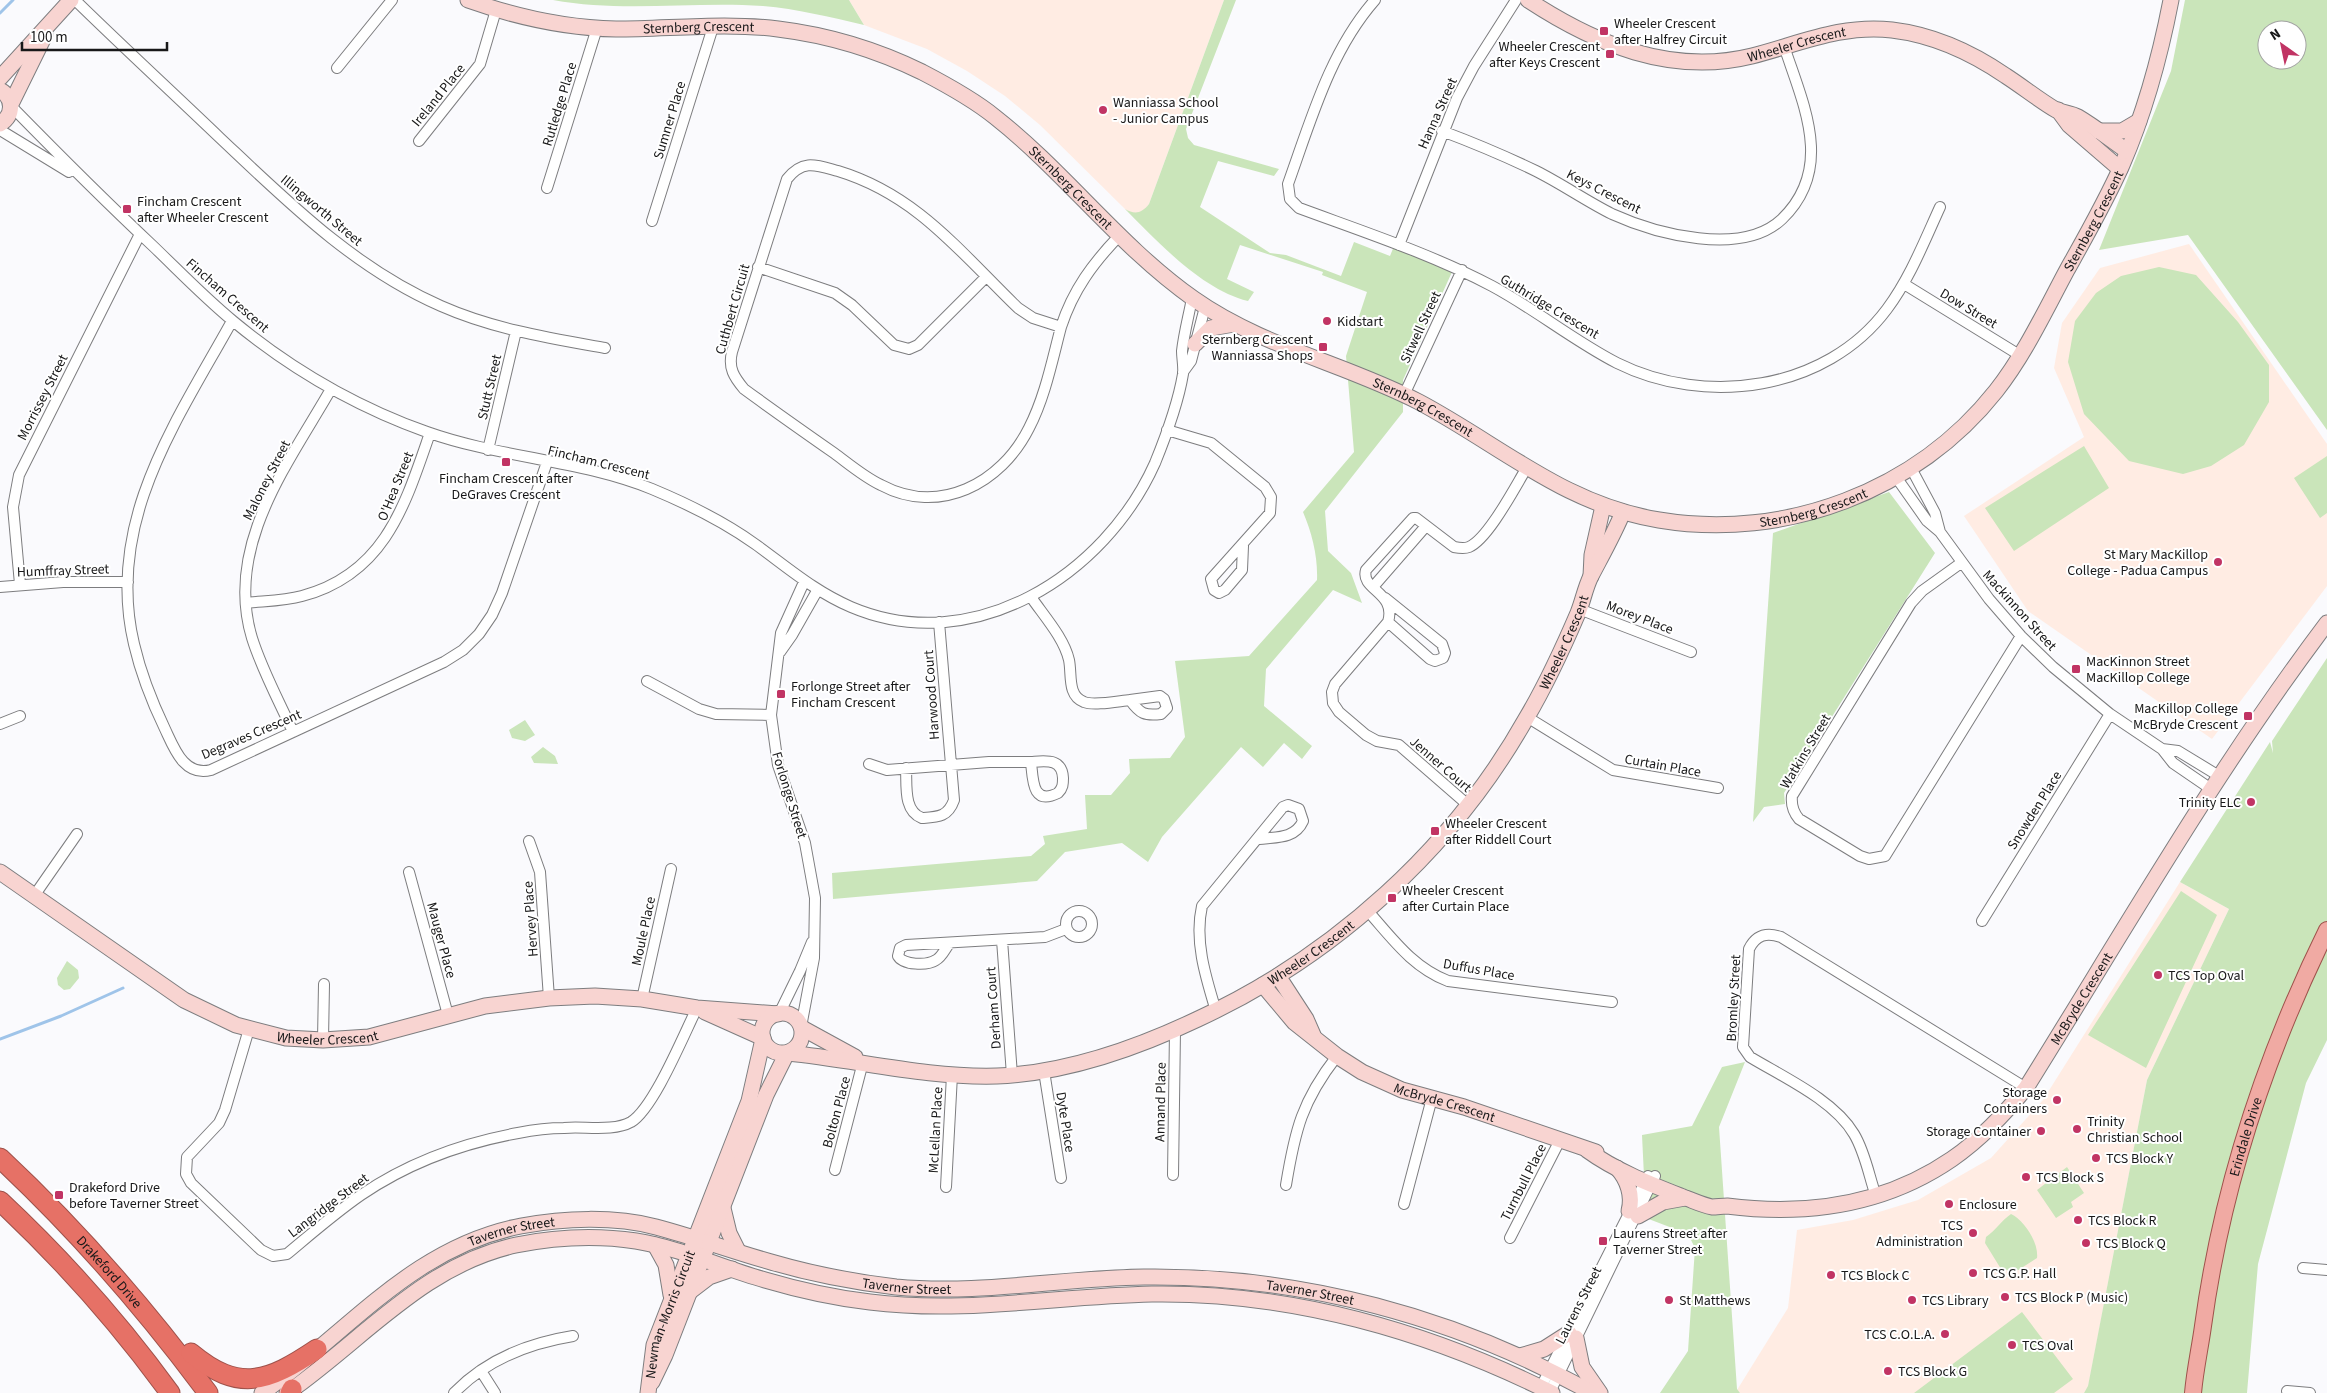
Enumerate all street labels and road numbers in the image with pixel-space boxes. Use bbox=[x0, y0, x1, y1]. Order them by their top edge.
street label: Sternberg Crescent bbox=[642, 17, 755, 40]
street label: Wheeler Crescent bbox=[1745, 22, 1848, 68]
street label: Ireland Place bbox=[407, 60, 470, 131]
street label: Rutledge Place bbox=[538, 60, 582, 149]
street label: Hanna Street bbox=[1413, 74, 1463, 152]
street label: Sumner Place bbox=[649, 79, 691, 162]
street label: Sternberg Crescent bbox=[1024, 142, 1117, 235]
street label: Keys Crescent bbox=[1563, 165, 1644, 219]
street label: Sternberg Crescent bbox=[2059, 167, 2129, 275]
street label: Illingworth Street bbox=[276, 170, 367, 251]
street label: Fincham Crescent bbox=[181, 254, 274, 338]
street label: Cuthbert Circuit bbox=[710, 261, 755, 357]
street label: Guthridge Crescent bbox=[1496, 269, 1603, 344]
street label: Dow Street bbox=[1936, 284, 2001, 334]
street label: Sitwell Street bbox=[1395, 288, 1446, 367]
street label: Morrissey Street bbox=[13, 351, 73, 444]
street label: Stutt Street bbox=[473, 352, 507, 422]
street label: Sternberg Crescent bbox=[1369, 373, 1477, 443]
street label: Maloney Street bbox=[238, 437, 296, 524]
street label: Fincham Crescent bbox=[546, 441, 652, 485]
street label: O'Hea Street bbox=[373, 448, 419, 524]
street label: Sternberg Crescent bbox=[1758, 484, 1871, 533]
street label: Humffray Street bbox=[16, 559, 110, 583]
street label: Mackinnon Street bbox=[1978, 566, 2061, 656]
street label: Wheeler Crescent bbox=[1535, 593, 1594, 694]
street label: Morey Place bbox=[1603, 596, 1676, 640]
street label: Harwood Court bbox=[919, 649, 945, 740]
street label: Degraves Crescent bbox=[198, 705, 305, 765]
street label: Watkins Street bbox=[1776, 710, 1836, 793]
street label: Jenner Court bbox=[1405, 732, 1476, 798]
street label: Forlonge Street bbox=[766, 749, 812, 841]
street label: Curtain Place bbox=[1623, 749, 1703, 783]
street label: Snowden Place bbox=[2003, 767, 2067, 854]
street label: Hervey Place bbox=[518, 880, 544, 957]
street label: Moule Place bbox=[627, 895, 661, 968]
street label: Mauger Place bbox=[421, 900, 461, 981]
street label: Wheeler Crescent bbox=[1264, 916, 1359, 991]
street label: McBryde Crescent bbox=[2046, 949, 2118, 1049]
street label: Duffus Place bbox=[1442, 954, 1516, 986]
street label: Bromley Street bbox=[1722, 954, 1746, 1042]
street label: Derham Court bbox=[981, 966, 1007, 1050]
street label: Wheeler Crescent bbox=[274, 1026, 381, 1051]
street label: Annand Place bbox=[1150, 1062, 1172, 1142]
street label: Bolton Place bbox=[818, 1074, 856, 1150]
street label: McBryde Crescent bbox=[1390, 1078, 1498, 1128]
street label: McLellan Place bbox=[924, 1086, 948, 1174]
street label: Dyte Place bbox=[1050, 1090, 1080, 1154]
street label: Erindale Drive bbox=[2225, 1095, 2268, 1179]
street label: Turnbull Place bbox=[1496, 1141, 1552, 1224]
street label: Langridge Street bbox=[284, 1169, 373, 1243]
street label: Taverner Street bbox=[465, 1212, 556, 1252]
street label: Drakeford Drive bbox=[71, 1232, 146, 1313]
street label: Newman-Morris Circuit bbox=[641, 1247, 701, 1380]
street label: Laurens Street bbox=[1551, 1263, 1607, 1348]
street label: Taverner Street bbox=[861, 1273, 952, 1300]
street label: Taverner Street bbox=[1265, 1275, 1356, 1311]

